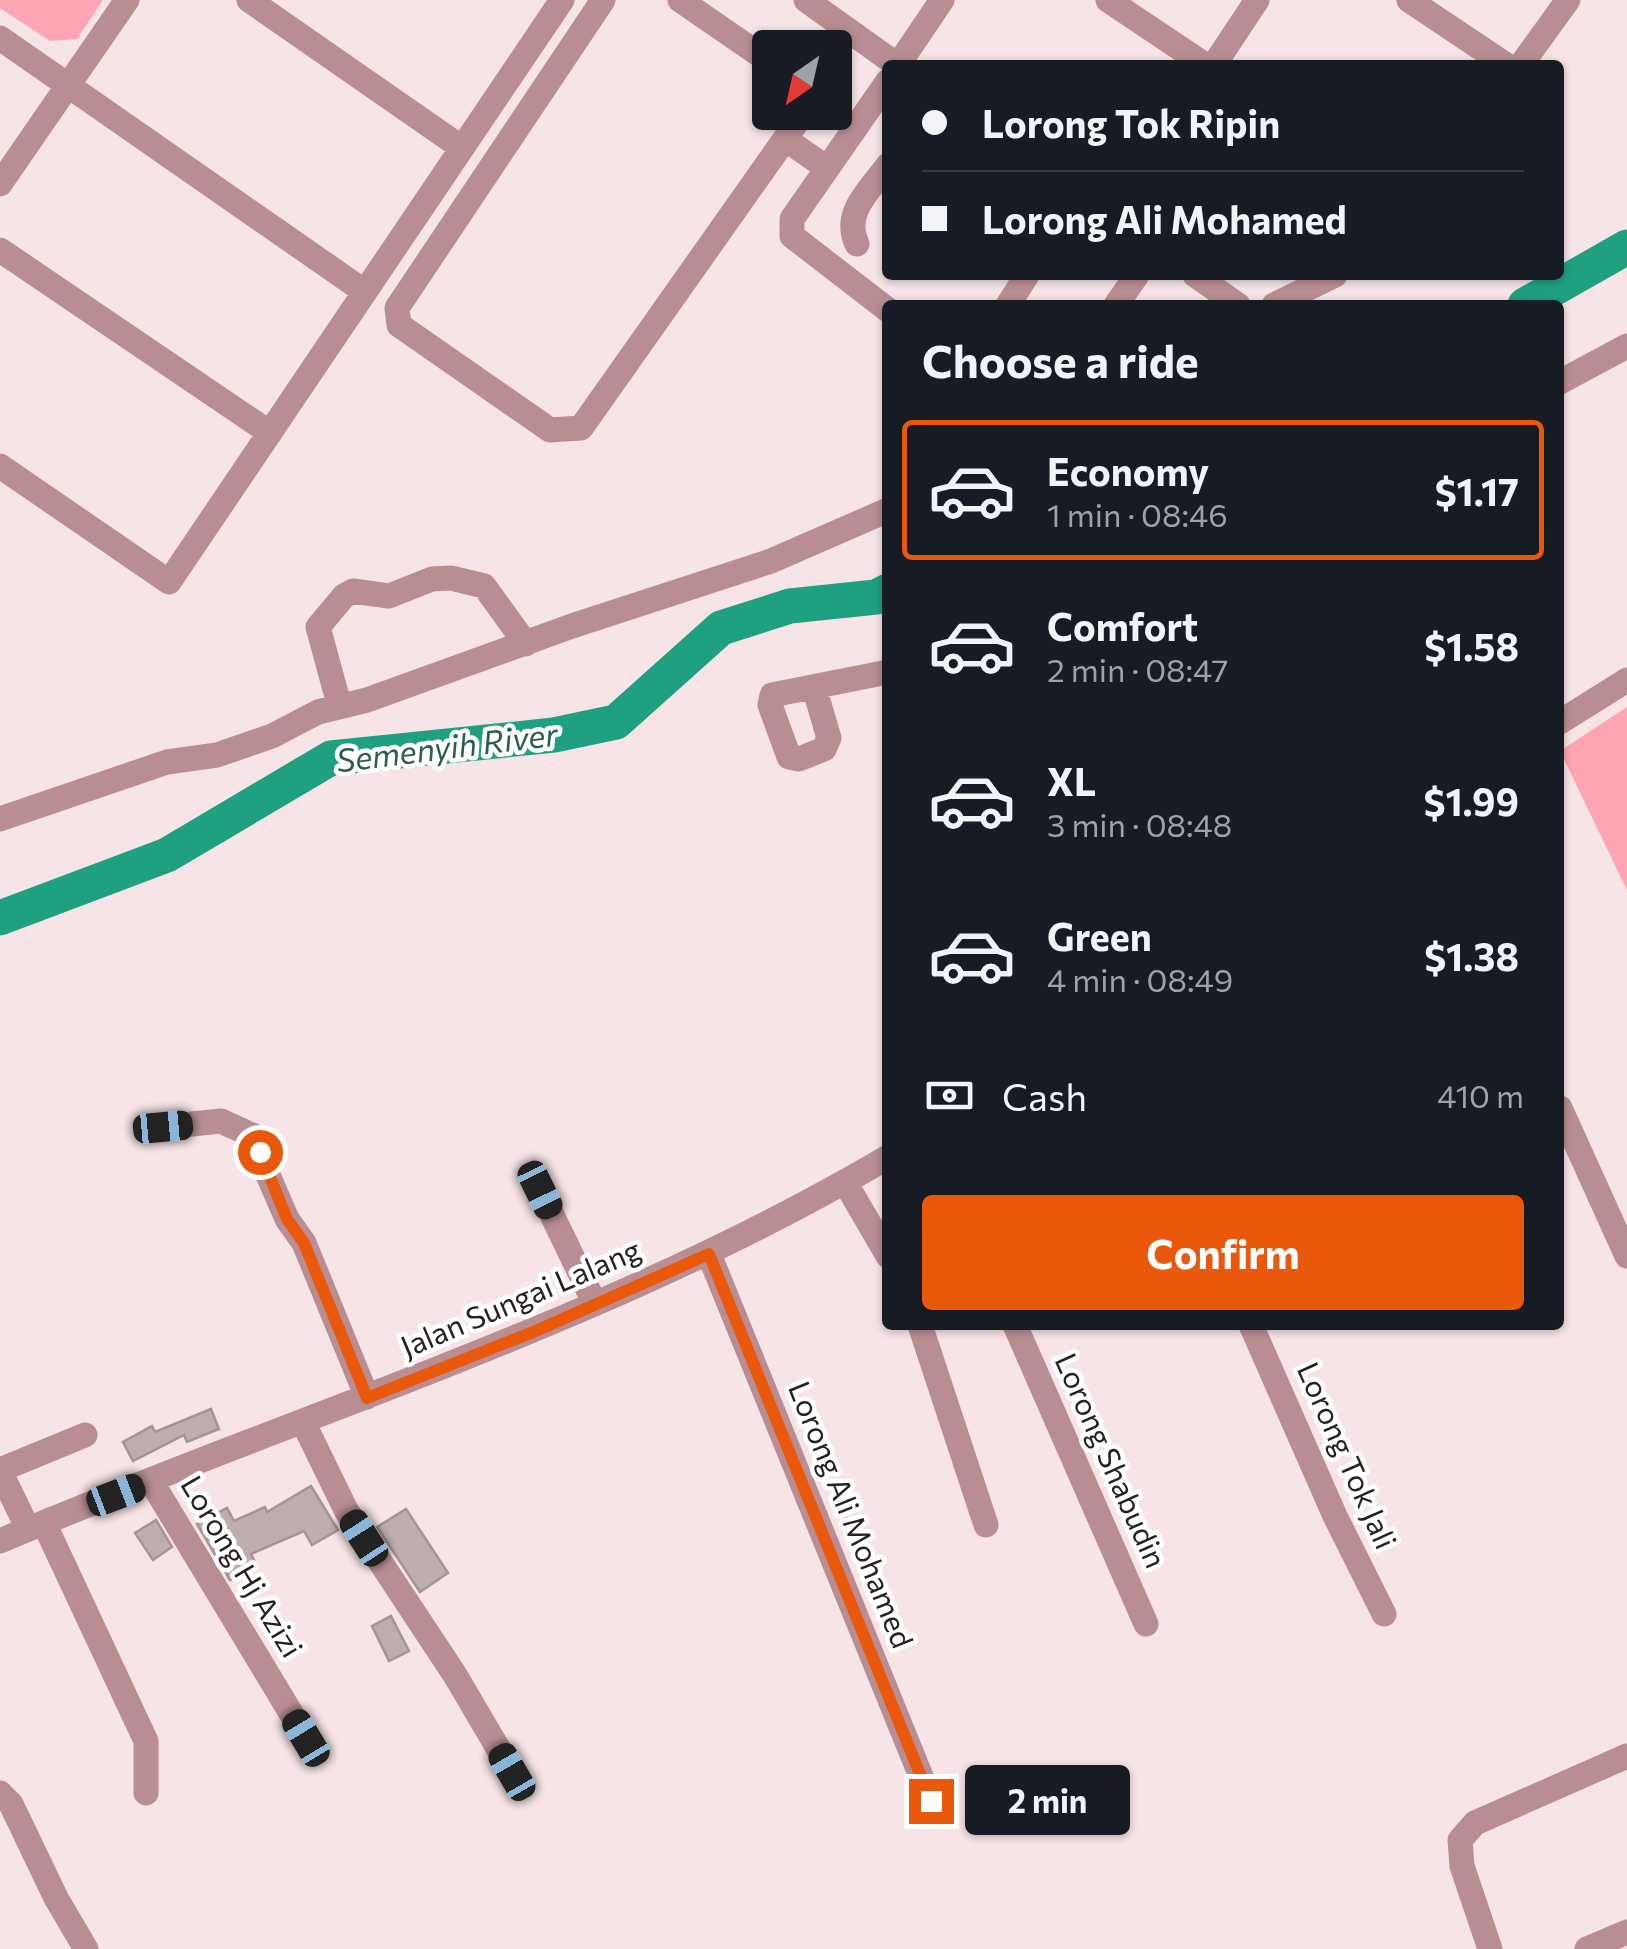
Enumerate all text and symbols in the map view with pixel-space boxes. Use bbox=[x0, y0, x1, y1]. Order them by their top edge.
north arrow bbox=[752, 30, 852, 130]
map controls bbox=[752, 30, 852, 130]
text: Lorong Tok Ripin bbox=[982, 99, 1280, 146]
text: Lorong Ali Mohamed bbox=[982, 195, 1347, 242]
text: Choose a ride bbox=[922, 332, 1199, 387]
icon: car bbox=[927, 445, 1017, 535]
text: Economy bbox=[1047, 447, 1209, 494]
text: $1.17 bbox=[1435, 467, 1519, 514]
text: 1 min · 08:46 bbox=[1047, 494, 1228, 534]
icon: car bbox=[927, 600, 1017, 690]
text: Comfort bbox=[1047, 602, 1198, 649]
text: $1.58 bbox=[1424, 622, 1519, 669]
text: 2 min · 08:47 bbox=[1047, 649, 1228, 689]
water label: Semenyih River bbox=[334, 712, 561, 779]
icon: car bbox=[927, 755, 1017, 845]
text: XL bbox=[1047, 757, 1096, 804]
text: $1.99 bbox=[1424, 777, 1519, 824]
text: 3 min · 08:48 bbox=[1047, 804, 1232, 844]
icon: car bbox=[927, 910, 1017, 1000]
text: Green bbox=[1047, 912, 1152, 959]
text: $1.38 bbox=[1424, 932, 1519, 979]
text: 4 min · 08:49 bbox=[1047, 959, 1233, 999]
icon: cash bbox=[922, 1068, 977, 1123]
text: Cash bbox=[1002, 1072, 1087, 1119]
text: 410 m bbox=[1437, 1075, 1524, 1115]
car bbox=[132, 1109, 194, 1145]
route start bbox=[238, 1130, 283, 1175]
car bbox=[513, 1156, 567, 1224]
button: Confirm bbox=[922, 1195, 1524, 1310]
street label: Jalan Sungai Lalang bbox=[394, 1229, 646, 1364]
street label: Lorong Shabudin bbox=[1048, 1347, 1176, 1573]
street label: Lorong Tok Jali bbox=[1291, 1356, 1406, 1554]
street label: Lorong Ali Mohamed bbox=[782, 1375, 923, 1653]
street label: Lorong Hj Azizi bbox=[174, 1468, 312, 1663]
car bbox=[83, 1470, 149, 1520]
car bbox=[335, 1505, 393, 1571]
car bbox=[278, 1705, 334, 1771]
car bbox=[484, 1739, 540, 1805]
callout: 2 min bbox=[966, 1766, 1131, 1836]
route end bbox=[909, 1779, 954, 1824]
text: 2 min bbox=[1008, 1780, 1087, 1820]

